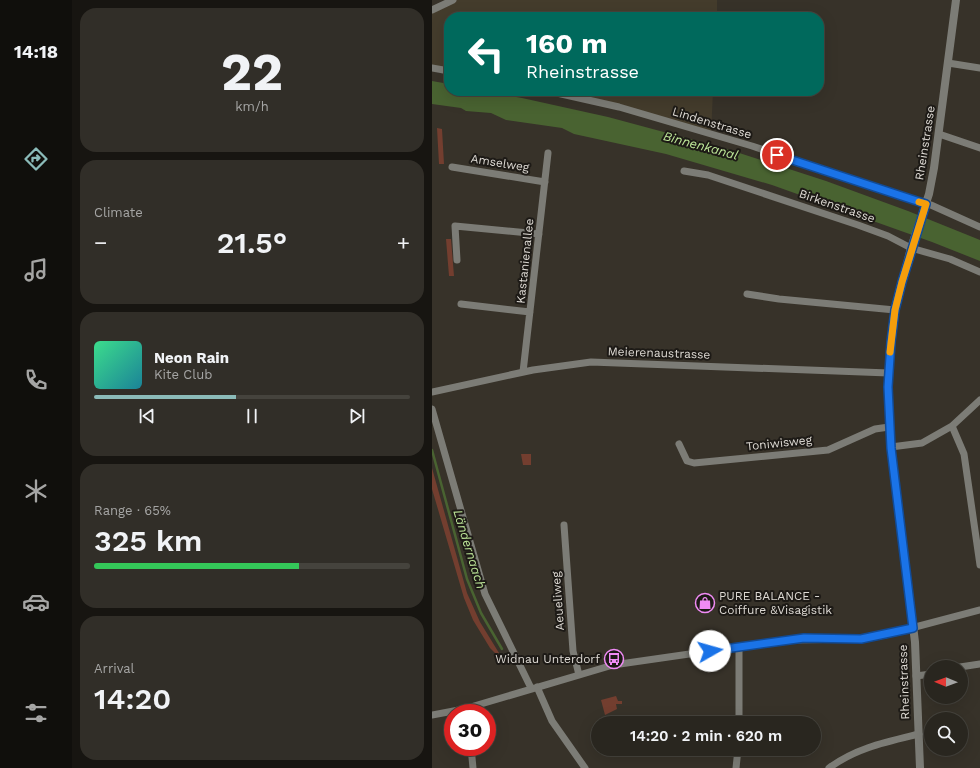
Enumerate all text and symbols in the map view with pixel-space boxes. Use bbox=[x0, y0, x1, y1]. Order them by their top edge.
text: 160 m bbox=[526, 27, 608, 60]
icon: left bbox=[460, 28, 512, 80]
text: 14:18 bbox=[14, 41, 58, 62]
text: 22 bbox=[221, 42, 283, 103]
text: Rheinstrasse bbox=[526, 61, 639, 82]
text: km/h bbox=[235, 99, 269, 114]
street label: Lindenstrasse bbox=[671, 104, 753, 142]
street label: Rheinstrasse bbox=[912, 105, 938, 181]
water label: Binnenkanal bbox=[662, 128, 740, 163]
pin bbox=[760, 138, 794, 172]
icon: arrive bbox=[766, 144, 788, 166]
icon: directions bbox=[22, 145, 50, 173]
street label: Amselweg bbox=[470, 151, 531, 175]
street label: Birkenstrasse bbox=[797, 186, 877, 226]
text: Climate bbox=[94, 205, 143, 220]
street label: Kastanienallee bbox=[514, 218, 536, 304]
text: 21.5° bbox=[217, 225, 287, 260]
text: − bbox=[94, 230, 107, 255]
text: + bbox=[397, 230, 410, 255]
icon: music bbox=[22, 256, 50, 284]
street label: Meierenaustrasse bbox=[607, 344, 711, 362]
text: Neon Rain bbox=[154, 349, 229, 367]
icon: phone bbox=[22, 366, 50, 394]
text: Kite Club bbox=[154, 367, 212, 382]
icon: previous bbox=[136, 405, 158, 427]
icon: pause bbox=[241, 405, 263, 427]
icon: next bbox=[346, 405, 368, 427]
street label: Toniwisweg bbox=[745, 433, 813, 453]
icon: climate bbox=[22, 477, 50, 505]
text: Range · 65% bbox=[94, 503, 171, 518]
water label: Ländernaach bbox=[450, 508, 489, 591]
text: 325 km bbox=[94, 523, 202, 558]
street label: Aeueliweg bbox=[549, 570, 567, 631]
icon: car bbox=[22, 588, 50, 616]
place label: PURE BALANCE - Coiffure &Visagistik bbox=[719, 589, 832, 617]
shop icon: PURE BALANCE - Coiffure &Visagistik bbox=[694, 592, 716, 614]
position arrow bbox=[689, 630, 731, 672]
street label: Rheinstrasse bbox=[896, 644, 912, 720]
bus stop icon: Widnau Unterdorf bbox=[603, 648, 625, 670]
place label: Widnau Unterdorf bbox=[495, 652, 600, 666]
north arrow bbox=[924, 660, 968, 704]
map controls bbox=[924, 660, 968, 756]
text: Arrival bbox=[94, 661, 135, 676]
text: 14:20 bbox=[94, 681, 171, 716]
icon: filters bbox=[22, 699, 50, 727]
speed limit sign: 30 bbox=[444, 704, 496, 756]
button: search bbox=[924, 712, 968, 756]
text: 14:20 · 2 min · 620 m bbox=[630, 727, 782, 745]

